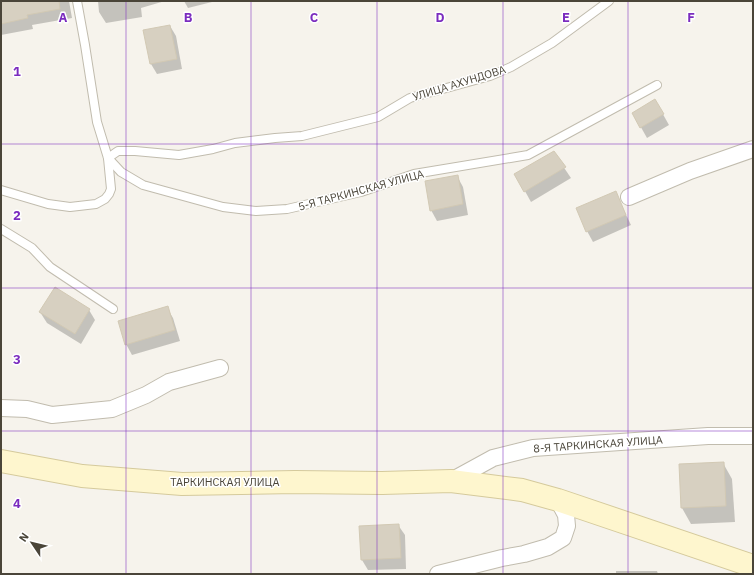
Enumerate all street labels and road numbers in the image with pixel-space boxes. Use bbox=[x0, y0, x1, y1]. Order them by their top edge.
street label: УЛИЦА АХУНДОВА bbox=[411, 62, 507, 104]
street label: 5-Я ТАРКИНСКАЯ УЛИЦА bbox=[297, 166, 425, 214]
street label: 8-Я ТАРКИНСКАЯ УЛИЦА bbox=[533, 432, 663, 456]
street label: ТАРКИНСКАЯ УЛИЦА bbox=[170, 475, 280, 489]

